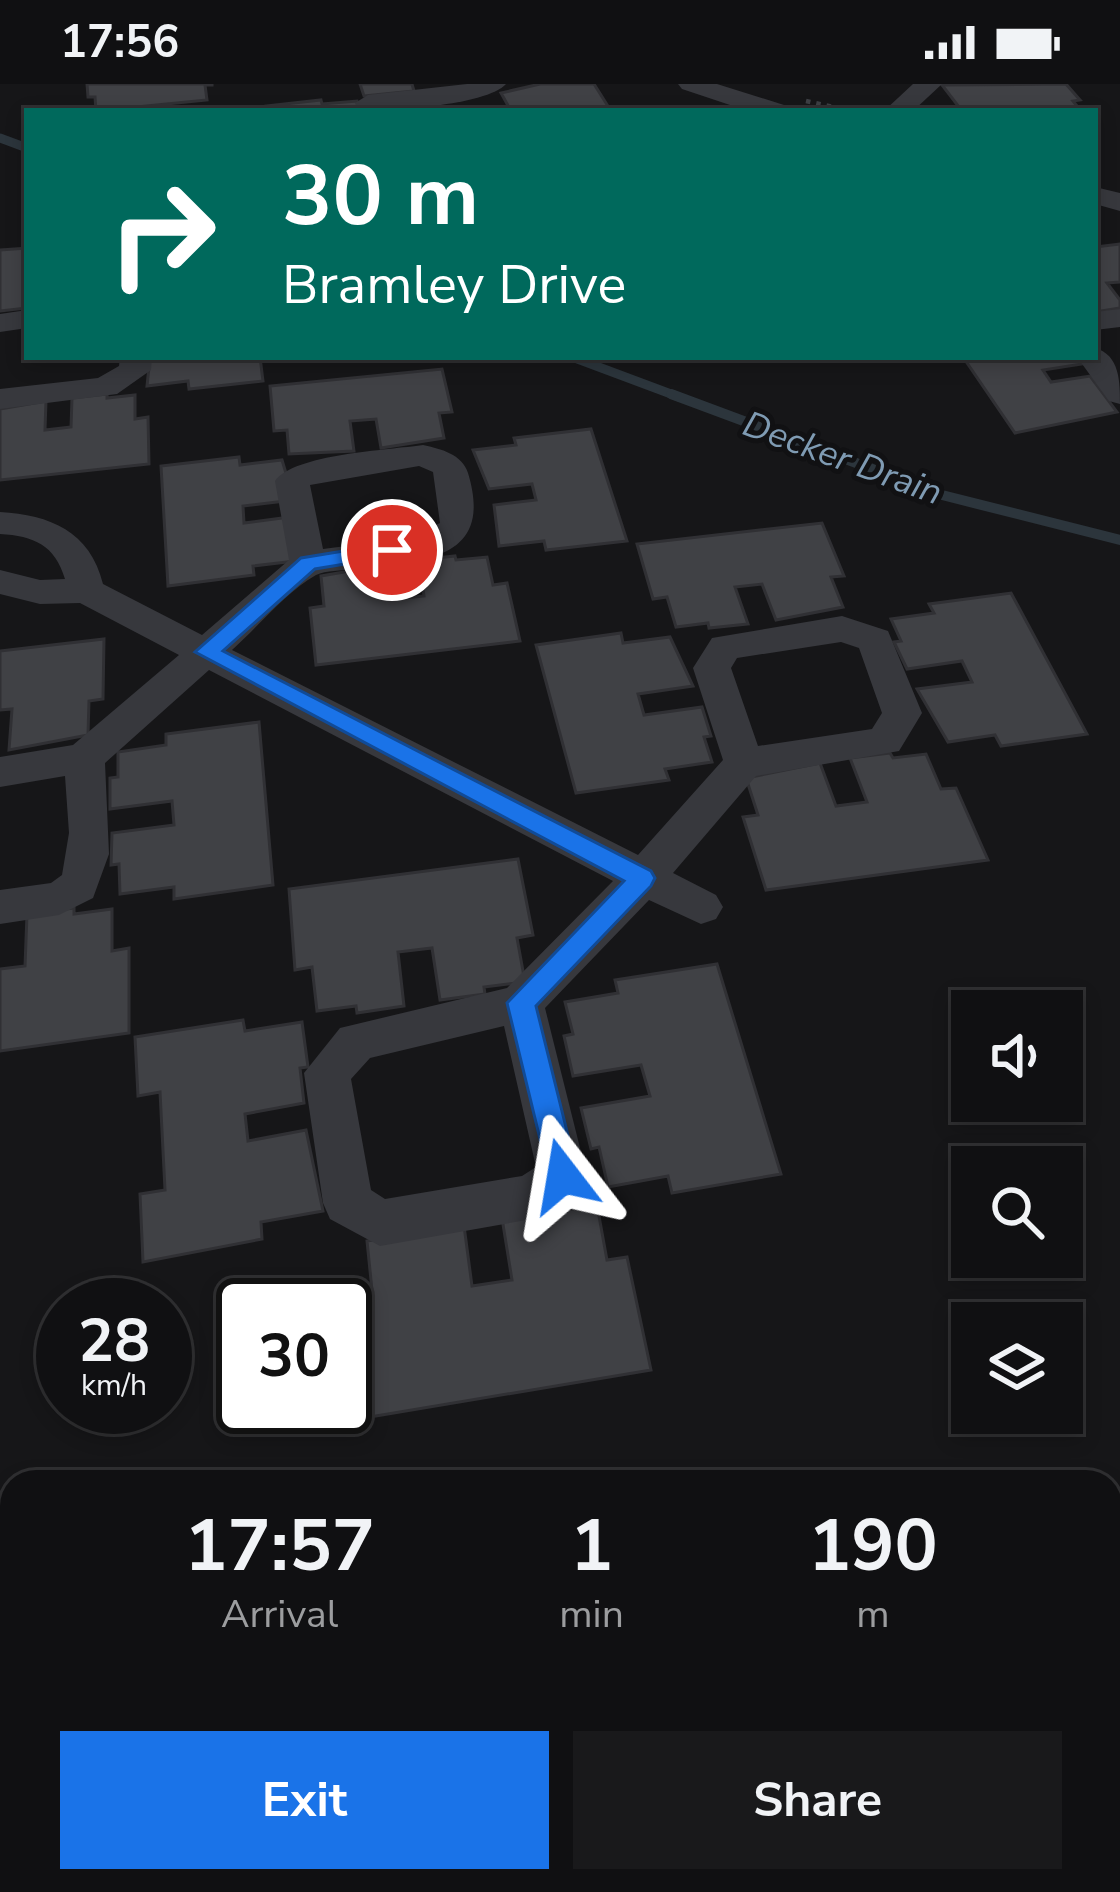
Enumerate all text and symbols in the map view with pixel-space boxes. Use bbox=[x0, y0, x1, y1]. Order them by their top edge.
text: 17:56 bbox=[60, 12, 179, 73]
text: 30 m bbox=[282, 139, 479, 254]
icon: right bbox=[84, 156, 240, 312]
text: Bramley Drive bbox=[282, 248, 626, 322]
water label: Decker Drain bbox=[736, 400, 949, 517]
pin bbox=[341, 499, 443, 601]
icon: arrive bbox=[359, 517, 425, 583]
map controls bbox=[951, 990, 1083, 1434]
button: sound bbox=[951, 990, 1083, 1122]
position arrow bbox=[500, 1113, 626, 1239]
button: search bbox=[951, 1146, 1083, 1278]
speed limit sign: 30 bbox=[216, 1278, 372, 1434]
text: 28 bbox=[78, 1300, 150, 1382]
button: layers bbox=[951, 1302, 1083, 1434]
text: km/h bbox=[81, 1365, 147, 1406]
text: 17:57 bbox=[184, 1497, 375, 1595]
text: 1 bbox=[570, 1497, 613, 1595]
text: 190 bbox=[808, 1497, 938, 1595]
text: Arrival bbox=[221, 1588, 338, 1641]
text: min bbox=[559, 1588, 624, 1641]
text: m bbox=[856, 1588, 890, 1641]
button: Exit bbox=[60, 1731, 549, 1869]
button: Share bbox=[573, 1731, 1062, 1869]

